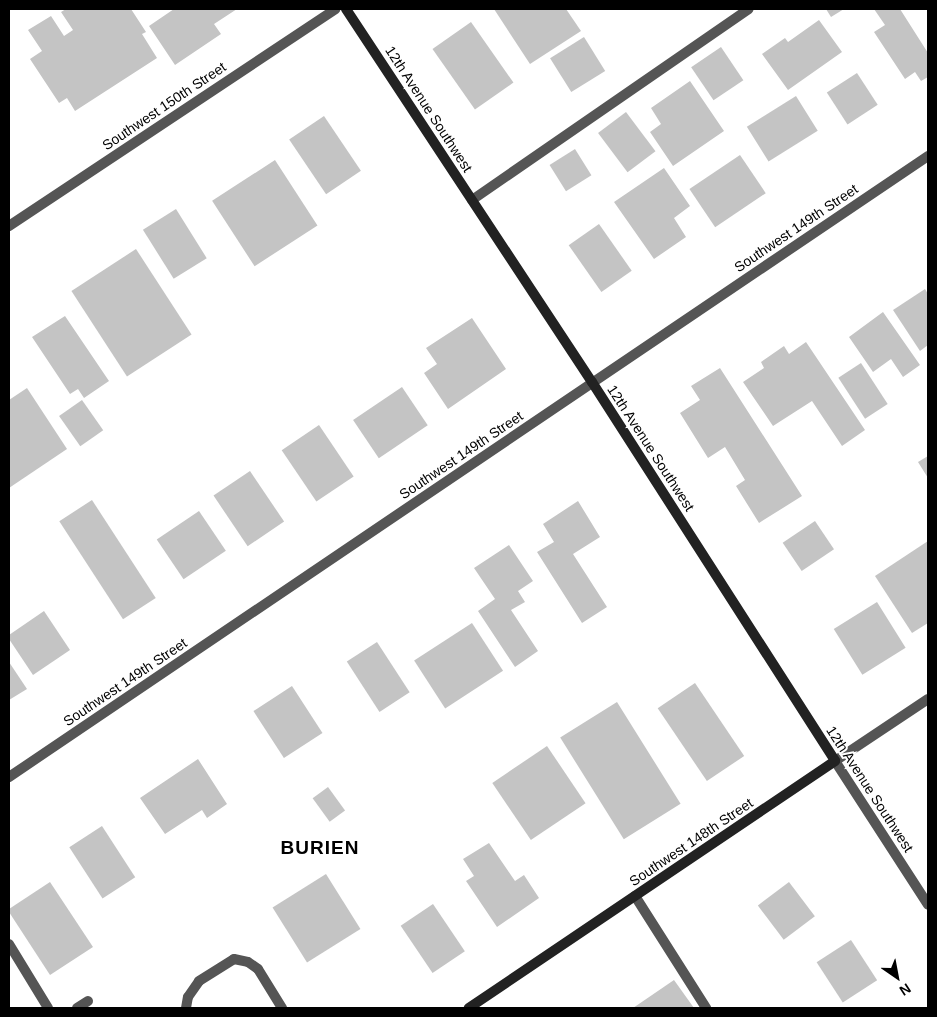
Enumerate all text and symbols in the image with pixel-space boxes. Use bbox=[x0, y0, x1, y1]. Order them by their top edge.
street label: 12th Avenue Southwest bbox=[382, 43, 476, 175]
street label: Southwest 150th Street bbox=[99, 58, 229, 154]
street label: Southwest 149th Street bbox=[731, 180, 861, 276]
street label: 12th Avenue Southwest bbox=[604, 382, 698, 514]
street label: Southwest 149th Street bbox=[396, 407, 526, 503]
street label: Southwest 149th Street bbox=[60, 634, 190, 730]
street label: 12th Avenue Southwest bbox=[823, 723, 917, 855]
street label: Southwest 148th Street bbox=[626, 794, 756, 890]
district label: BURIEN bbox=[280, 837, 360, 859]
north arrow bbox=[872, 952, 922, 1002]
text: N bbox=[897, 980, 914, 999]

